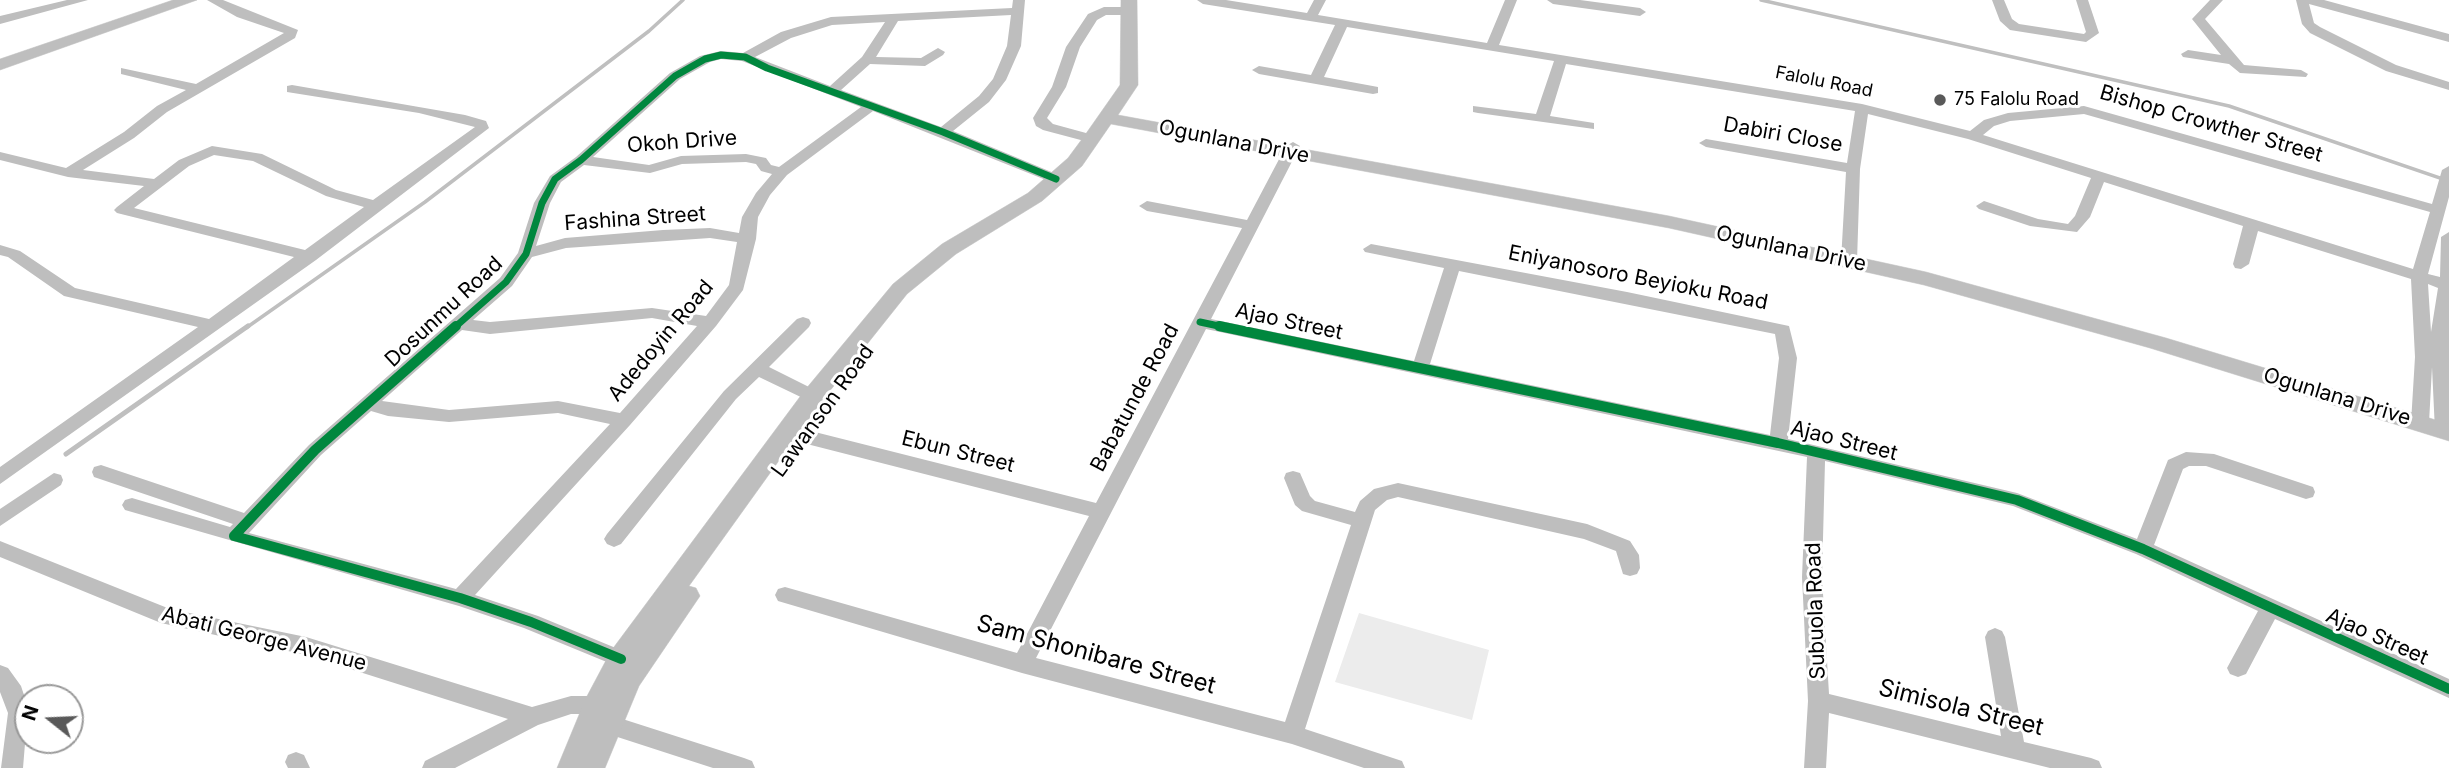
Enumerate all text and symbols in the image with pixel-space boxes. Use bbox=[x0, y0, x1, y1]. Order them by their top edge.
street label: Falolu Road bbox=[1773, 62, 1875, 102]
street label: Bishop Crowther Street bbox=[2097, 80, 2325, 168]
place label: 75 Falolu Road bbox=[1954, 89, 2079, 111]
marker: 75 Falolu Road bbox=[1932, 92, 1948, 108]
street label: Dabiri Close bbox=[1721, 112, 1845, 158]
street label: Ogunlana Drive bbox=[1157, 115, 1311, 169]
street label: Okoh Drive bbox=[626, 126, 738, 158]
street label: Fashina Street bbox=[563, 201, 707, 237]
street label: Ogunlana Drive bbox=[1714, 221, 1868, 277]
street label: Eniyanosoro Beyioku Road bbox=[1506, 240, 1770, 316]
street label: Dosunmu Road bbox=[380, 251, 508, 373]
street label: Adedoyin Road bbox=[603, 275, 719, 407]
street label: Ajao Street bbox=[1233, 298, 1345, 346]
street label: Babatunde Road bbox=[1085, 320, 1185, 476]
street label: Lawanson Road bbox=[766, 340, 880, 482]
street label: Ogunlana Drive bbox=[2260, 363, 2414, 431]
street label: Ajao Street bbox=[1788, 416, 1900, 466]
street label: Ebun Street bbox=[899, 426, 1017, 478]
street label: Subuola Road bbox=[1801, 542, 1831, 680]
street label: Abati George Avenue bbox=[159, 601, 369, 677]
street label: Ajao Street bbox=[2322, 603, 2432, 671]
street label: Sam Shonibare Street bbox=[973, 609, 1219, 701]
street label: Simisola Street bbox=[1876, 674, 2046, 742]
north arrow bbox=[14, 684, 84, 754]
text: N bbox=[17, 703, 44, 723]

